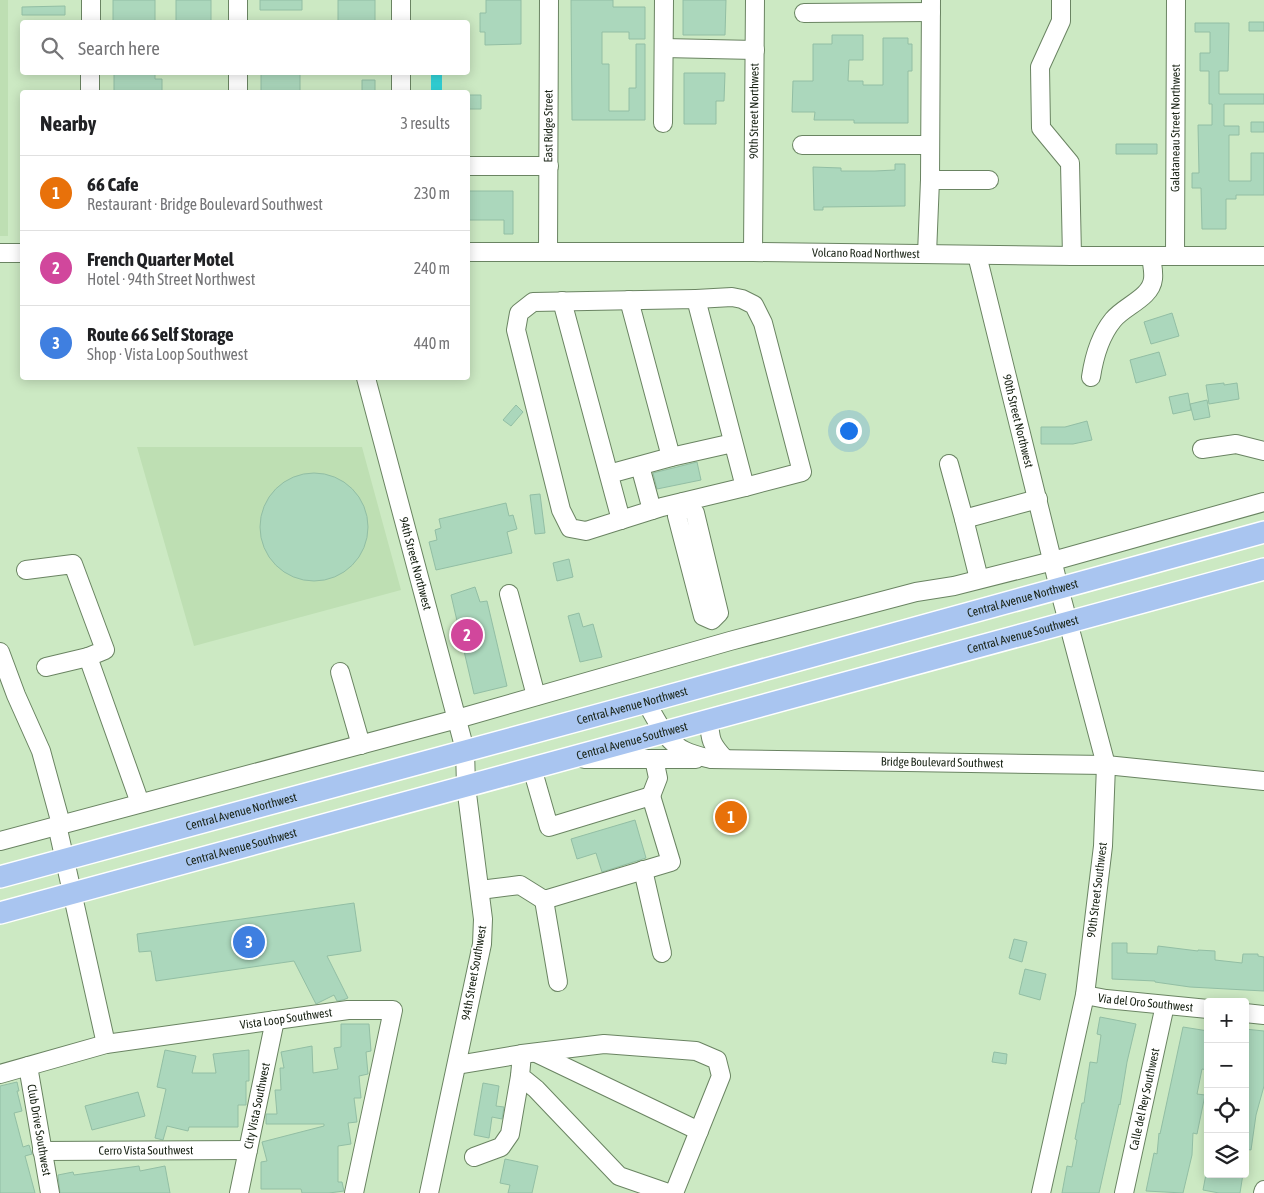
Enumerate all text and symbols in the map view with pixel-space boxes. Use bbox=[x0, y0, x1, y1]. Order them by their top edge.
search box bbox=[20, 20, 470, 75]
icon: search bbox=[38, 34, 66, 62]
text: Search here bbox=[78, 37, 160, 59]
street label: 90th Street Northwest bbox=[747, 62, 762, 159]
street label: Galataneau Street Northwest bbox=[1168, 64, 1183, 192]
street label: East Ridge Street bbox=[541, 89, 556, 163]
text: Nearby bbox=[40, 111, 96, 135]
text: 3 results bbox=[400, 114, 450, 132]
text: 66 Cafe bbox=[87, 173, 139, 195]
text: 1 bbox=[52, 184, 60, 202]
text: 230 m bbox=[414, 184, 450, 202]
text: Restaurant · Bridge Boulevard Southwest bbox=[87, 195, 323, 213]
street label: Volcano Road Northwest bbox=[812, 246, 920, 261]
text: French Quarter Motel bbox=[87, 248, 234, 270]
text: 2 bbox=[52, 259, 60, 277]
text: 240 m bbox=[414, 259, 450, 277]
text: Hotel · 94th Street Northwest bbox=[87, 270, 255, 288]
text: Route 66 Self Storage bbox=[87, 323, 234, 345]
text: 3 bbox=[52, 334, 60, 352]
text: 440 m bbox=[414, 334, 450, 352]
text: Shop · Vista Loop Southwest bbox=[87, 345, 248, 363]
street label: 90th Street Northwest bbox=[1000, 373, 1036, 470]
your location bbox=[836, 418, 862, 444]
street label: 94th Street Northwest bbox=[396, 515, 435, 612]
street label: Central Avenue Northwest bbox=[966, 576, 1080, 620]
street label: Central Avenue Southwest bbox=[966, 613, 1081, 656]
pin: 2 bbox=[451, 616, 483, 654]
street label: Central Avenue Northwest bbox=[575, 684, 690, 727]
street label: Central Avenue Southwest bbox=[575, 719, 690, 763]
street label: Bridge Boulevard Southwest bbox=[881, 755, 1004, 770]
street label: Central Avenue Northwest bbox=[184, 790, 299, 833]
pin: 1 bbox=[715, 798, 747, 836]
street label: Central Avenue Southwest bbox=[184, 825, 299, 869]
street label: 90th Street Southwest bbox=[1084, 841, 1110, 939]
pin: 3 bbox=[233, 923, 265, 961]
street label: 94th Street Southwest bbox=[459, 924, 489, 1022]
street label: Via del Oro Southwest bbox=[1097, 991, 1194, 1015]
map controls bbox=[1204, 998, 1249, 1178]
button: + bbox=[1204, 998, 1249, 1043]
street label: Vista Loop Southwest bbox=[239, 1005, 334, 1032]
button: − bbox=[1204, 1043, 1249, 1088]
street label: Calle del Rey Southwest bbox=[1127, 1046, 1163, 1152]
street label: City Vista Southwest bbox=[241, 1061, 273, 1150]
street label: Club Drive Southwest bbox=[24, 1083, 54, 1177]
button: locate bbox=[1204, 1088, 1249, 1133]
button: layers bbox=[1204, 1133, 1249, 1178]
street label: Cerro Vista Southwest bbox=[99, 1143, 194, 1158]

